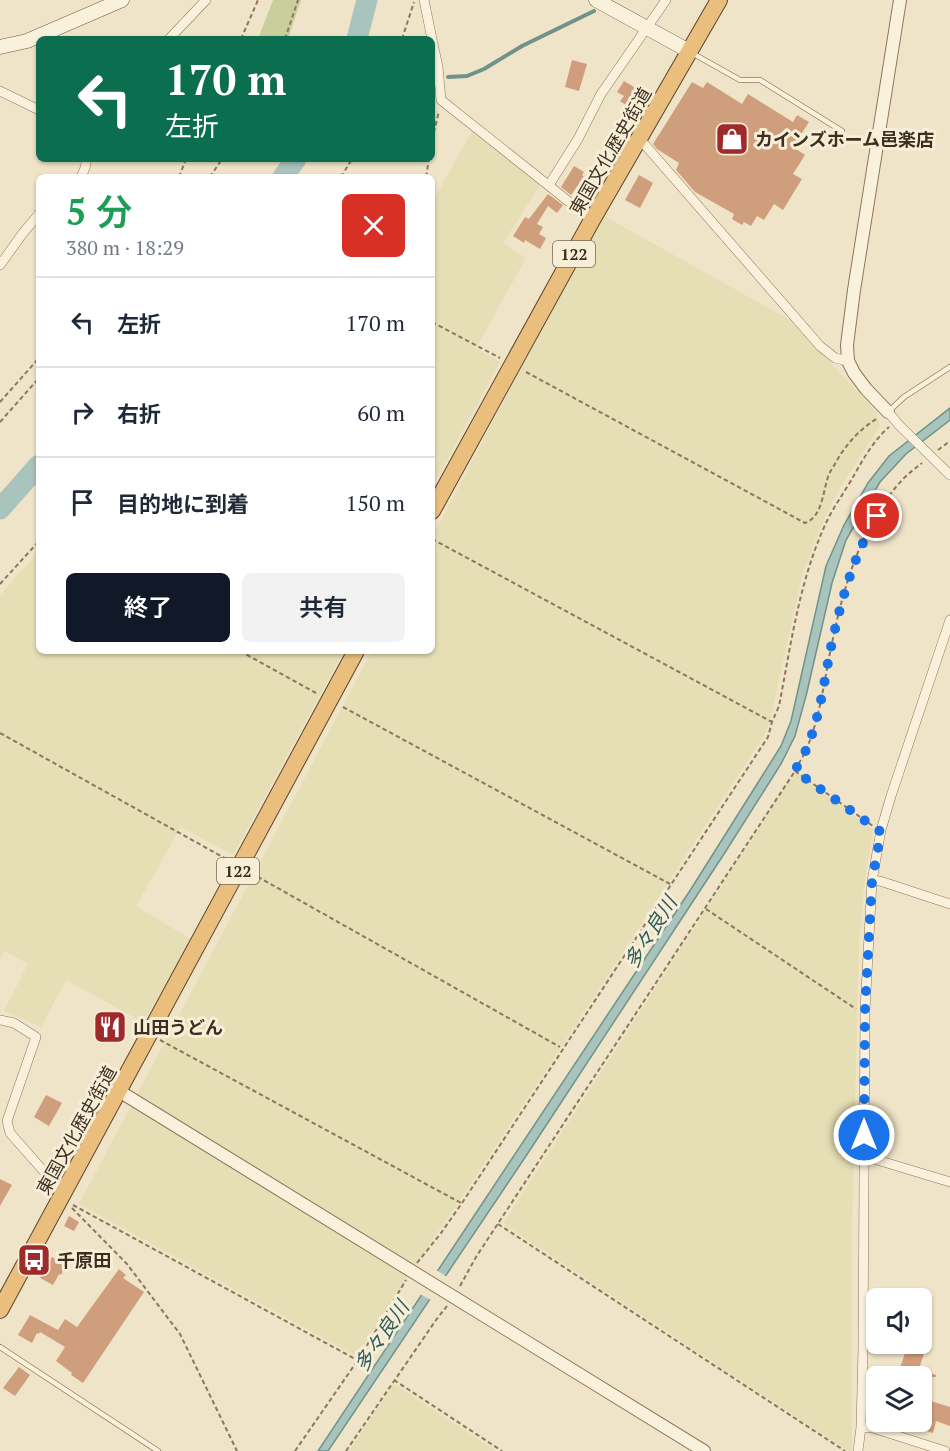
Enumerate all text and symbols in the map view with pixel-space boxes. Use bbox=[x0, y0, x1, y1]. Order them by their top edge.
text: 170 m bbox=[165, 51, 286, 107]
icon: left bbox=[66, 60, 144, 138]
street label: 東国文化歴史街道 bbox=[564, 83, 656, 219]
text: 左折 bbox=[165, 108, 219, 144]
shop icon: カインズホーム邑楽店 bbox=[714, 121, 750, 157]
place label: カインズホーム邑楽店 bbox=[755, 127, 934, 151]
text: 5 分 bbox=[66, 188, 132, 235]
button: close bbox=[342, 194, 405, 257]
text: 380 m · 18:29 bbox=[66, 234, 184, 261]
road number: 122 bbox=[553, 241, 595, 267]
icon: left bbox=[66, 306, 99, 339]
text: 170 m bbox=[345, 308, 405, 337]
text: 左折 bbox=[117, 309, 161, 338]
icon: right bbox=[66, 396, 99, 429]
text: 60 m bbox=[357, 398, 405, 427]
text: 右折 bbox=[117, 399, 161, 428]
icon: arrive bbox=[66, 486, 99, 519]
text: 150 m bbox=[345, 488, 405, 517]
text: 目的地に到着 bbox=[117, 489, 249, 518]
pin bbox=[851, 490, 902, 541]
icon: arrive bbox=[860, 499, 893, 532]
button: 終了 bbox=[66, 573, 230, 642]
button: 共有 bbox=[242, 573, 405, 642]
road number: 122 bbox=[217, 858, 259, 884]
water label: 多々良川 bbox=[617, 889, 684, 973]
restaurant icon: 山田うどん bbox=[92, 1009, 128, 1045]
place label: 山田うどん bbox=[133, 1015, 223, 1039]
street label: 東国文化歴史街道 bbox=[31, 1061, 121, 1199]
position arrow bbox=[832, 1103, 896, 1167]
bus stop icon: 千原田 bbox=[16, 1242, 52, 1278]
place label: 千原田 bbox=[57, 1248, 111, 1272]
map controls bbox=[866, 1288, 932, 1432]
button: sound bbox=[866, 1288, 932, 1354]
water label: 多々良川 bbox=[347, 1294, 416, 1377]
button: layers bbox=[866, 1366, 932, 1432]

